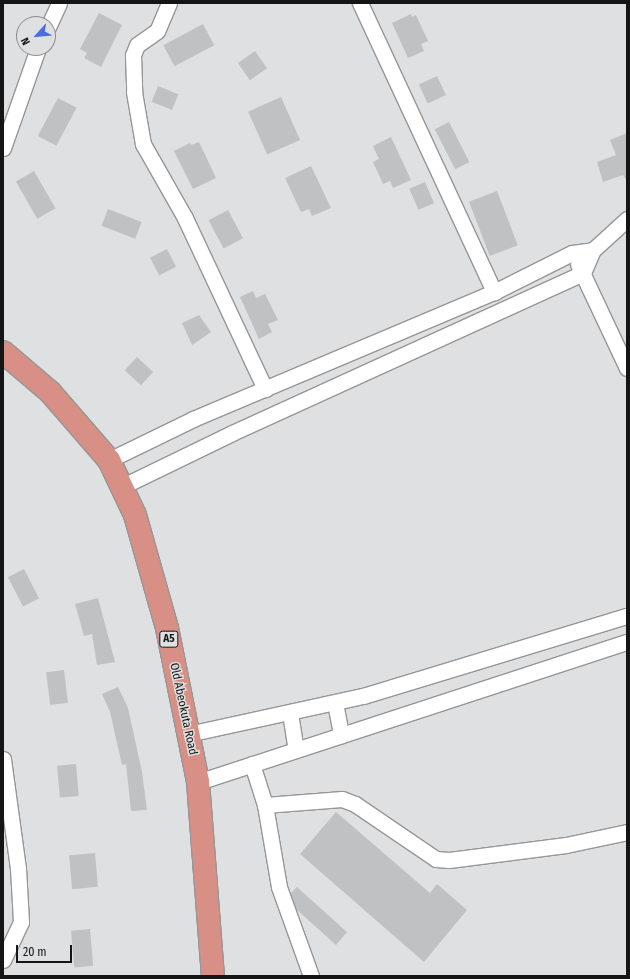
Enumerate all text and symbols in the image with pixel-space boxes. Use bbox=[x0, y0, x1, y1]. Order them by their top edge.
north arrow bbox=[16, 16, 56, 56]
text: N bbox=[18, 35, 33, 47]
road number: A5 bbox=[159, 630, 179, 648]
street label: Old Abeokuta Road bbox=[166, 662, 200, 756]
scale bar bbox=[18, 937, 74, 963]
text: 20 m bbox=[23, 945, 47, 959]

